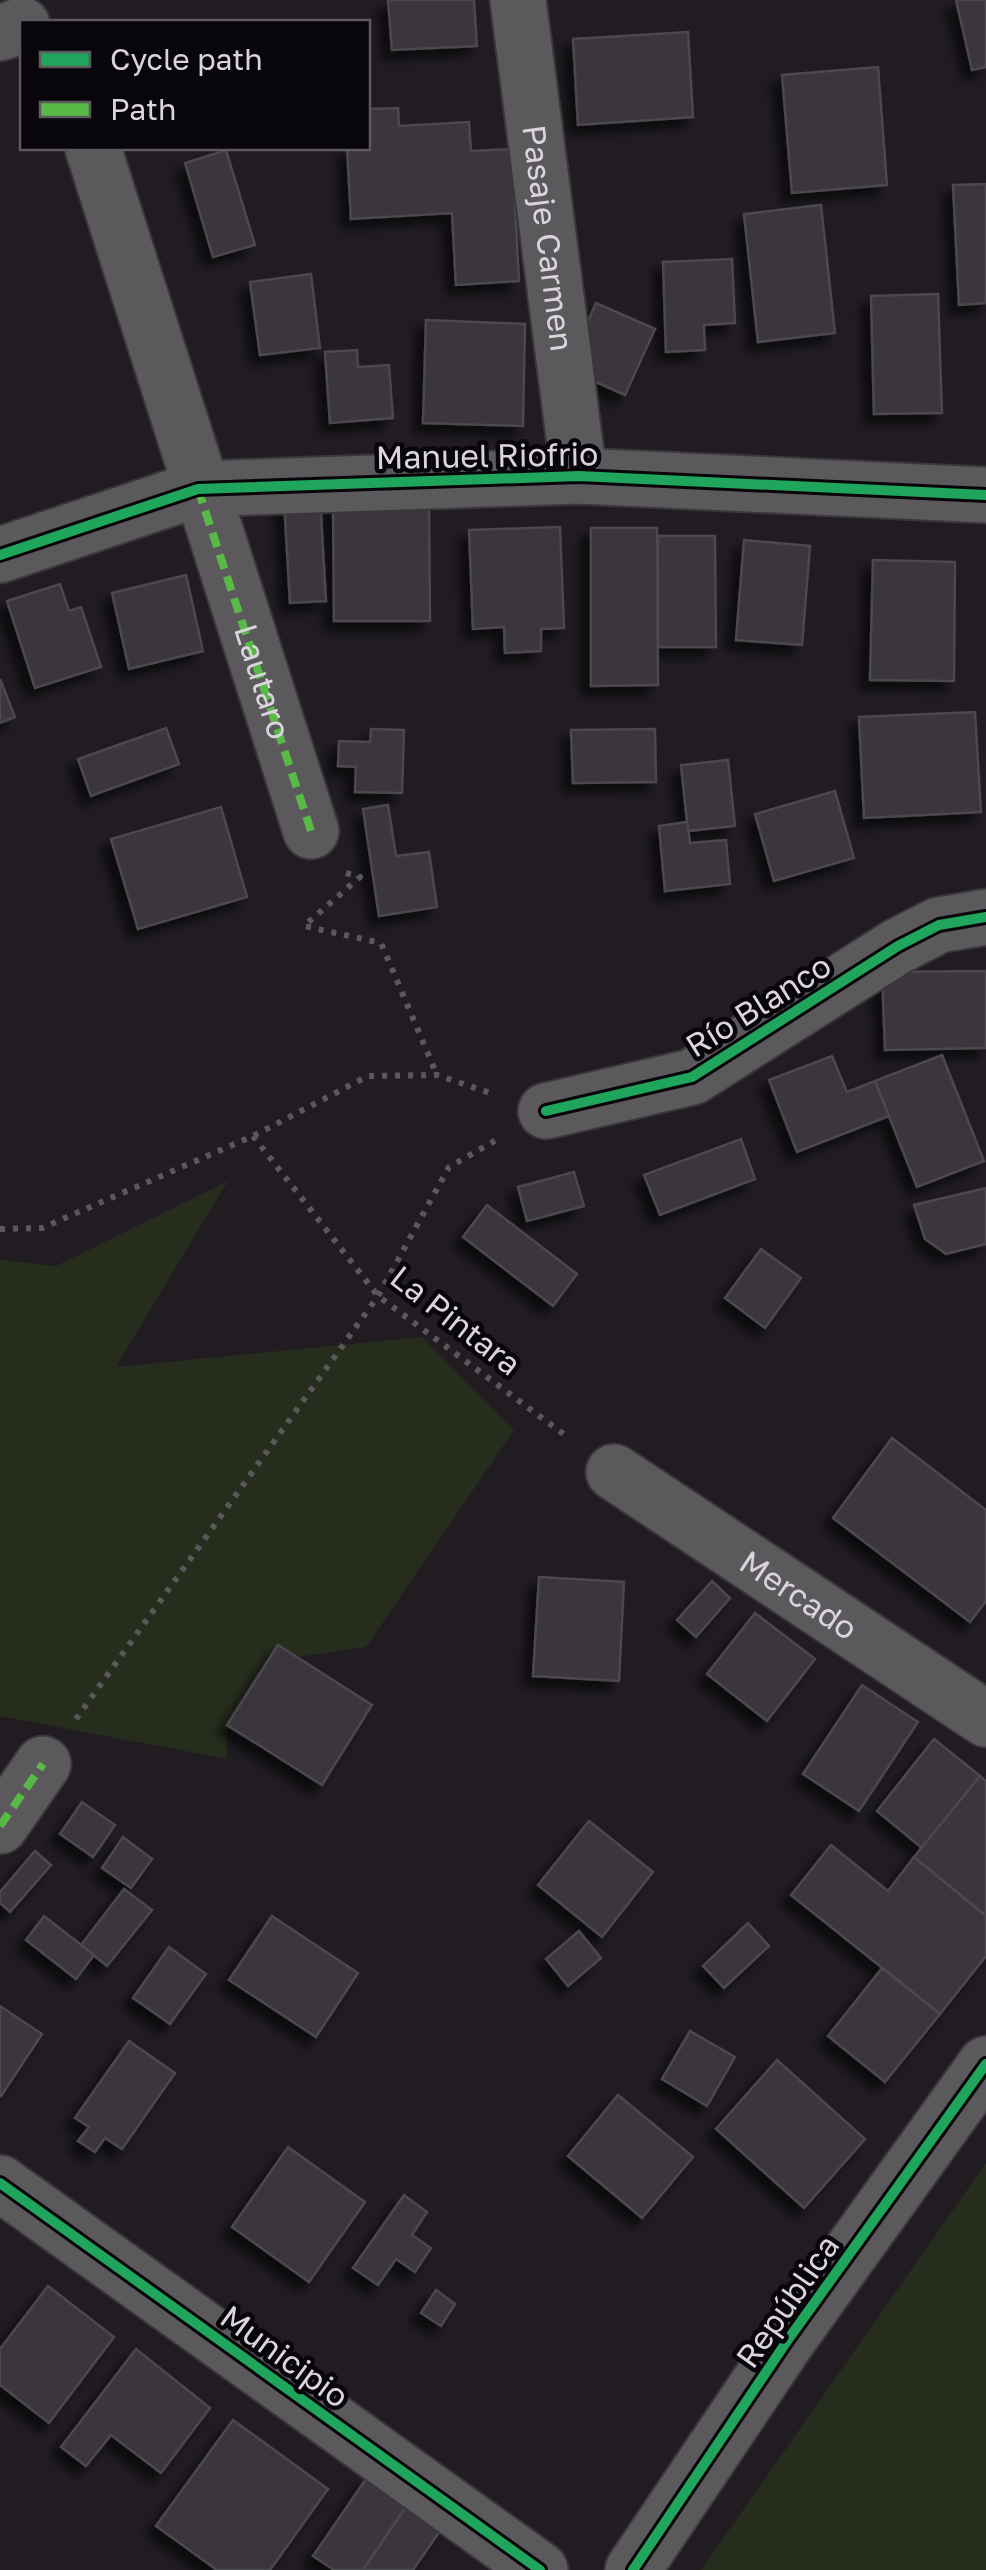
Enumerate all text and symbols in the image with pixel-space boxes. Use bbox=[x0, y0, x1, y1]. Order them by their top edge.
legend bbox=[20, 20, 370, 150]
text: Cycle path bbox=[110, 41, 263, 77]
text: Path bbox=[110, 91, 176, 127]
street label: Pasaje Carmen bbox=[515, 123, 582, 353]
street label: Manuel Riofrio bbox=[375, 434, 599, 476]
street label: Lautaro bbox=[227, 619, 299, 744]
street label: Río Blanco bbox=[679, 946, 837, 1064]
street label: La Pintara bbox=[383, 1257, 529, 1383]
street label: Mercado bbox=[733, 1542, 865, 1647]
street label: República bbox=[728, 2227, 846, 2375]
street label: Municipio bbox=[214, 2297, 356, 2415]

